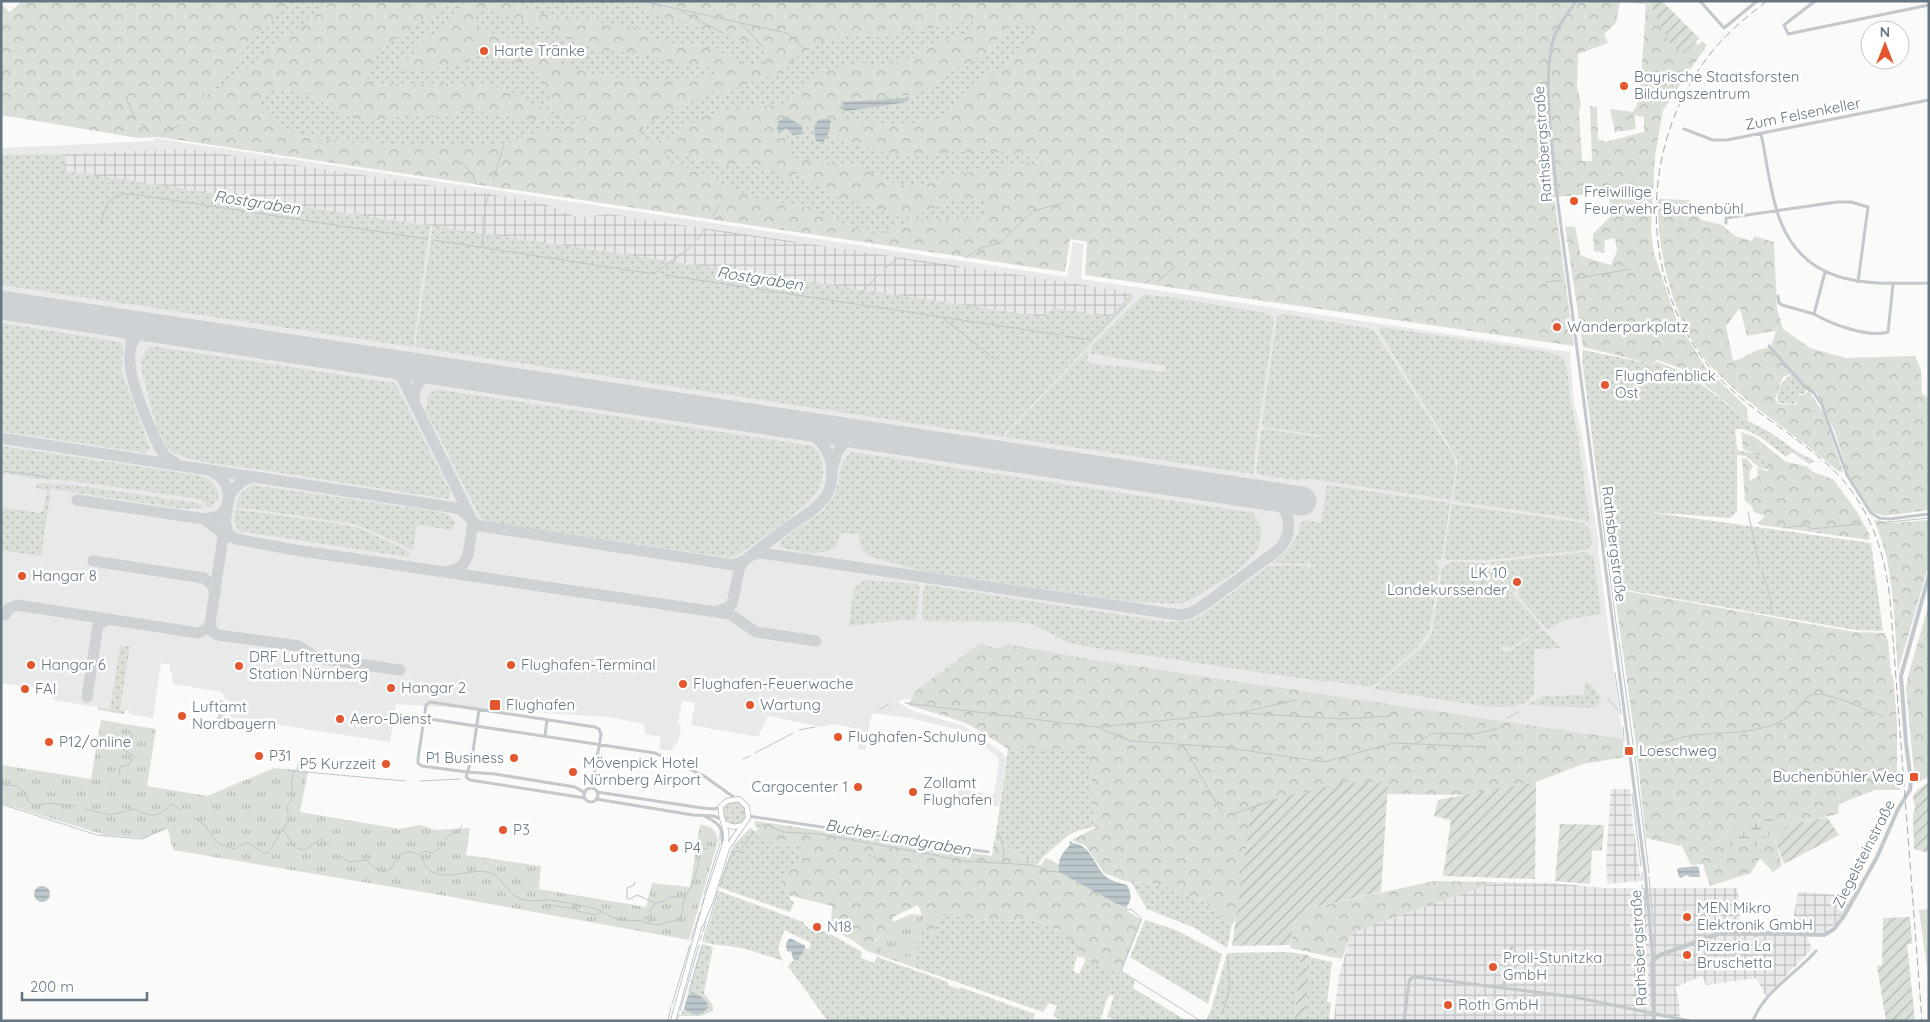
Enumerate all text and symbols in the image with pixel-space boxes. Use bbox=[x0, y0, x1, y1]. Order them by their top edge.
north arrow bbox=[1860, 20, 1910, 70]
text: N bbox=[1880, 23, 1890, 41]
place label: Harte Tränke bbox=[494, 41, 585, 60]
marker: Harte Tränke bbox=[478, 45, 490, 57]
place label: Bayrische Staatsforsten Bildungszentrum bbox=[1634, 67, 1799, 103]
marker: Bayrische Staatsforsten Bildungszentrum bbox=[1618, 80, 1630, 92]
street label: Rathsbergstraße bbox=[1529, 85, 1556, 203]
street label: Zum Felsenkeller bbox=[1743, 93, 1863, 134]
place label: Freiwillige Feuerwehr Buchenbühl bbox=[1584, 182, 1744, 218]
water label: Rostgraben bbox=[213, 185, 302, 219]
marker: Freiwillige Feuerwehr Buchenbühl bbox=[1568, 195, 1580, 207]
water label: Rostgraben bbox=[716, 261, 805, 295]
place label: Wanderparkplatz bbox=[1567, 317, 1688, 336]
marker: Wanderparkplatz bbox=[1551, 321, 1563, 333]
place label: Flughafenblick Ost bbox=[1615, 366, 1716, 402]
marker: Flughafenblick Ost bbox=[1599, 379, 1611, 391]
street label: Rathsbergstraße bbox=[1598, 485, 1631, 603]
place label: LK 10 Landekurssender bbox=[1387, 563, 1507, 599]
place label: Hangar 8 bbox=[32, 566, 97, 585]
marker: Hangar 8 bbox=[16, 570, 28, 582]
marker: LK 10 Landekurssender bbox=[1511, 576, 1523, 588]
place label: DRF Luftrettung Station Nürnberg bbox=[249, 647, 368, 683]
place label: Hangar 6 bbox=[41, 655, 106, 674]
place label: Flughafen-Terminal bbox=[521, 655, 656, 674]
marker: Hangar 6 bbox=[25, 659, 37, 671]
marker: Flughafen-Terminal bbox=[505, 659, 517, 671]
marker: DRF Luftrettung Station Nürnberg bbox=[233, 660, 245, 672]
place label: Flughafen-Feuerwache bbox=[693, 674, 854, 693]
place label: Hangar 2 bbox=[401, 678, 466, 697]
marker: Flughafen-Feuerwache bbox=[677, 678, 689, 690]
place label: FAI bbox=[35, 679, 56, 698]
marker: Hangar 2 bbox=[385, 682, 397, 694]
marker: FAI bbox=[19, 683, 31, 695]
place label: Flughafen bbox=[506, 695, 575, 714]
place label: Wartung bbox=[760, 695, 821, 714]
place label: Luftamt Nordbayern bbox=[192, 697, 276, 733]
marker: Flughafen bbox=[488, 698, 502, 712]
marker: Wartung bbox=[744, 699, 756, 711]
place label: Aero-Dienst bbox=[350, 709, 432, 728]
marker: Luftamt Nordbayern bbox=[176, 710, 188, 722]
marker: Aero-Dienst bbox=[334, 713, 346, 725]
place label: Flughafen-Schulung bbox=[848, 727, 986, 746]
marker: Flughafen-Schulung bbox=[832, 731, 844, 743]
place label: P12/online bbox=[59, 732, 131, 751]
marker: P12/online bbox=[43, 736, 55, 748]
place label: Loeschweg bbox=[1639, 741, 1717, 760]
marker: Loeschweg bbox=[1623, 745, 1635, 757]
place label: P31 bbox=[269, 746, 291, 765]
place label: P1 Business bbox=[426, 748, 504, 767]
marker: P31 bbox=[253, 750, 265, 762]
marker: P1 Business bbox=[508, 752, 520, 764]
place label: Mövenpick Hotel Nürnberg Airport bbox=[583, 753, 701, 789]
place label: P5 Kurzzeit bbox=[300, 754, 376, 773]
marker: P5 Kurzzeit bbox=[380, 758, 392, 770]
marker: Mövenpick Hotel Nürnberg Airport bbox=[567, 766, 579, 778]
place label: Buchenbühler Weg bbox=[1772, 767, 1904, 786]
marker: Buchenbühler Weg bbox=[1908, 771, 1920, 783]
place label: Zollamt Flughafen bbox=[923, 773, 992, 809]
place label: Cargocenter 1 bbox=[752, 777, 848, 796]
marker: Cargocenter 1 bbox=[852, 781, 864, 793]
marker: Zollamt Flughafen bbox=[907, 786, 919, 798]
street label: Ziegelsteinstraße bbox=[1828, 796, 1899, 911]
water label: Bucher Landgraben bbox=[824, 814, 973, 860]
place label: P3 bbox=[513, 820, 530, 839]
marker: P3 bbox=[497, 824, 509, 836]
place label: P4 bbox=[684, 838, 701, 857]
marker: P4 bbox=[668, 842, 680, 854]
street label: Rathsbergstraße bbox=[1626, 889, 1651, 1007]
place label: MEN Mikro Elektronik GmbH bbox=[1697, 898, 1813, 934]
marker: MEN Mikro Elektronik GmbH bbox=[1681, 911, 1693, 923]
place label: N18 bbox=[827, 917, 852, 936]
marker: N18 bbox=[811, 921, 823, 933]
place label: Pizzeria La Bruschetta bbox=[1697, 936, 1772, 972]
place label: Proll-Stunitzka GmbH bbox=[1503, 948, 1602, 984]
marker: Pizzeria La Bruschetta bbox=[1681, 949, 1693, 961]
marker: Proll-Stunitzka GmbH bbox=[1487, 961, 1499, 973]
scale bar bbox=[22, 970, 148, 1002]
text: 200 m bbox=[30, 977, 74, 996]
place label: Roth GmbH bbox=[1458, 995, 1539, 1014]
marker: Roth GmbH bbox=[1442, 999, 1454, 1011]

